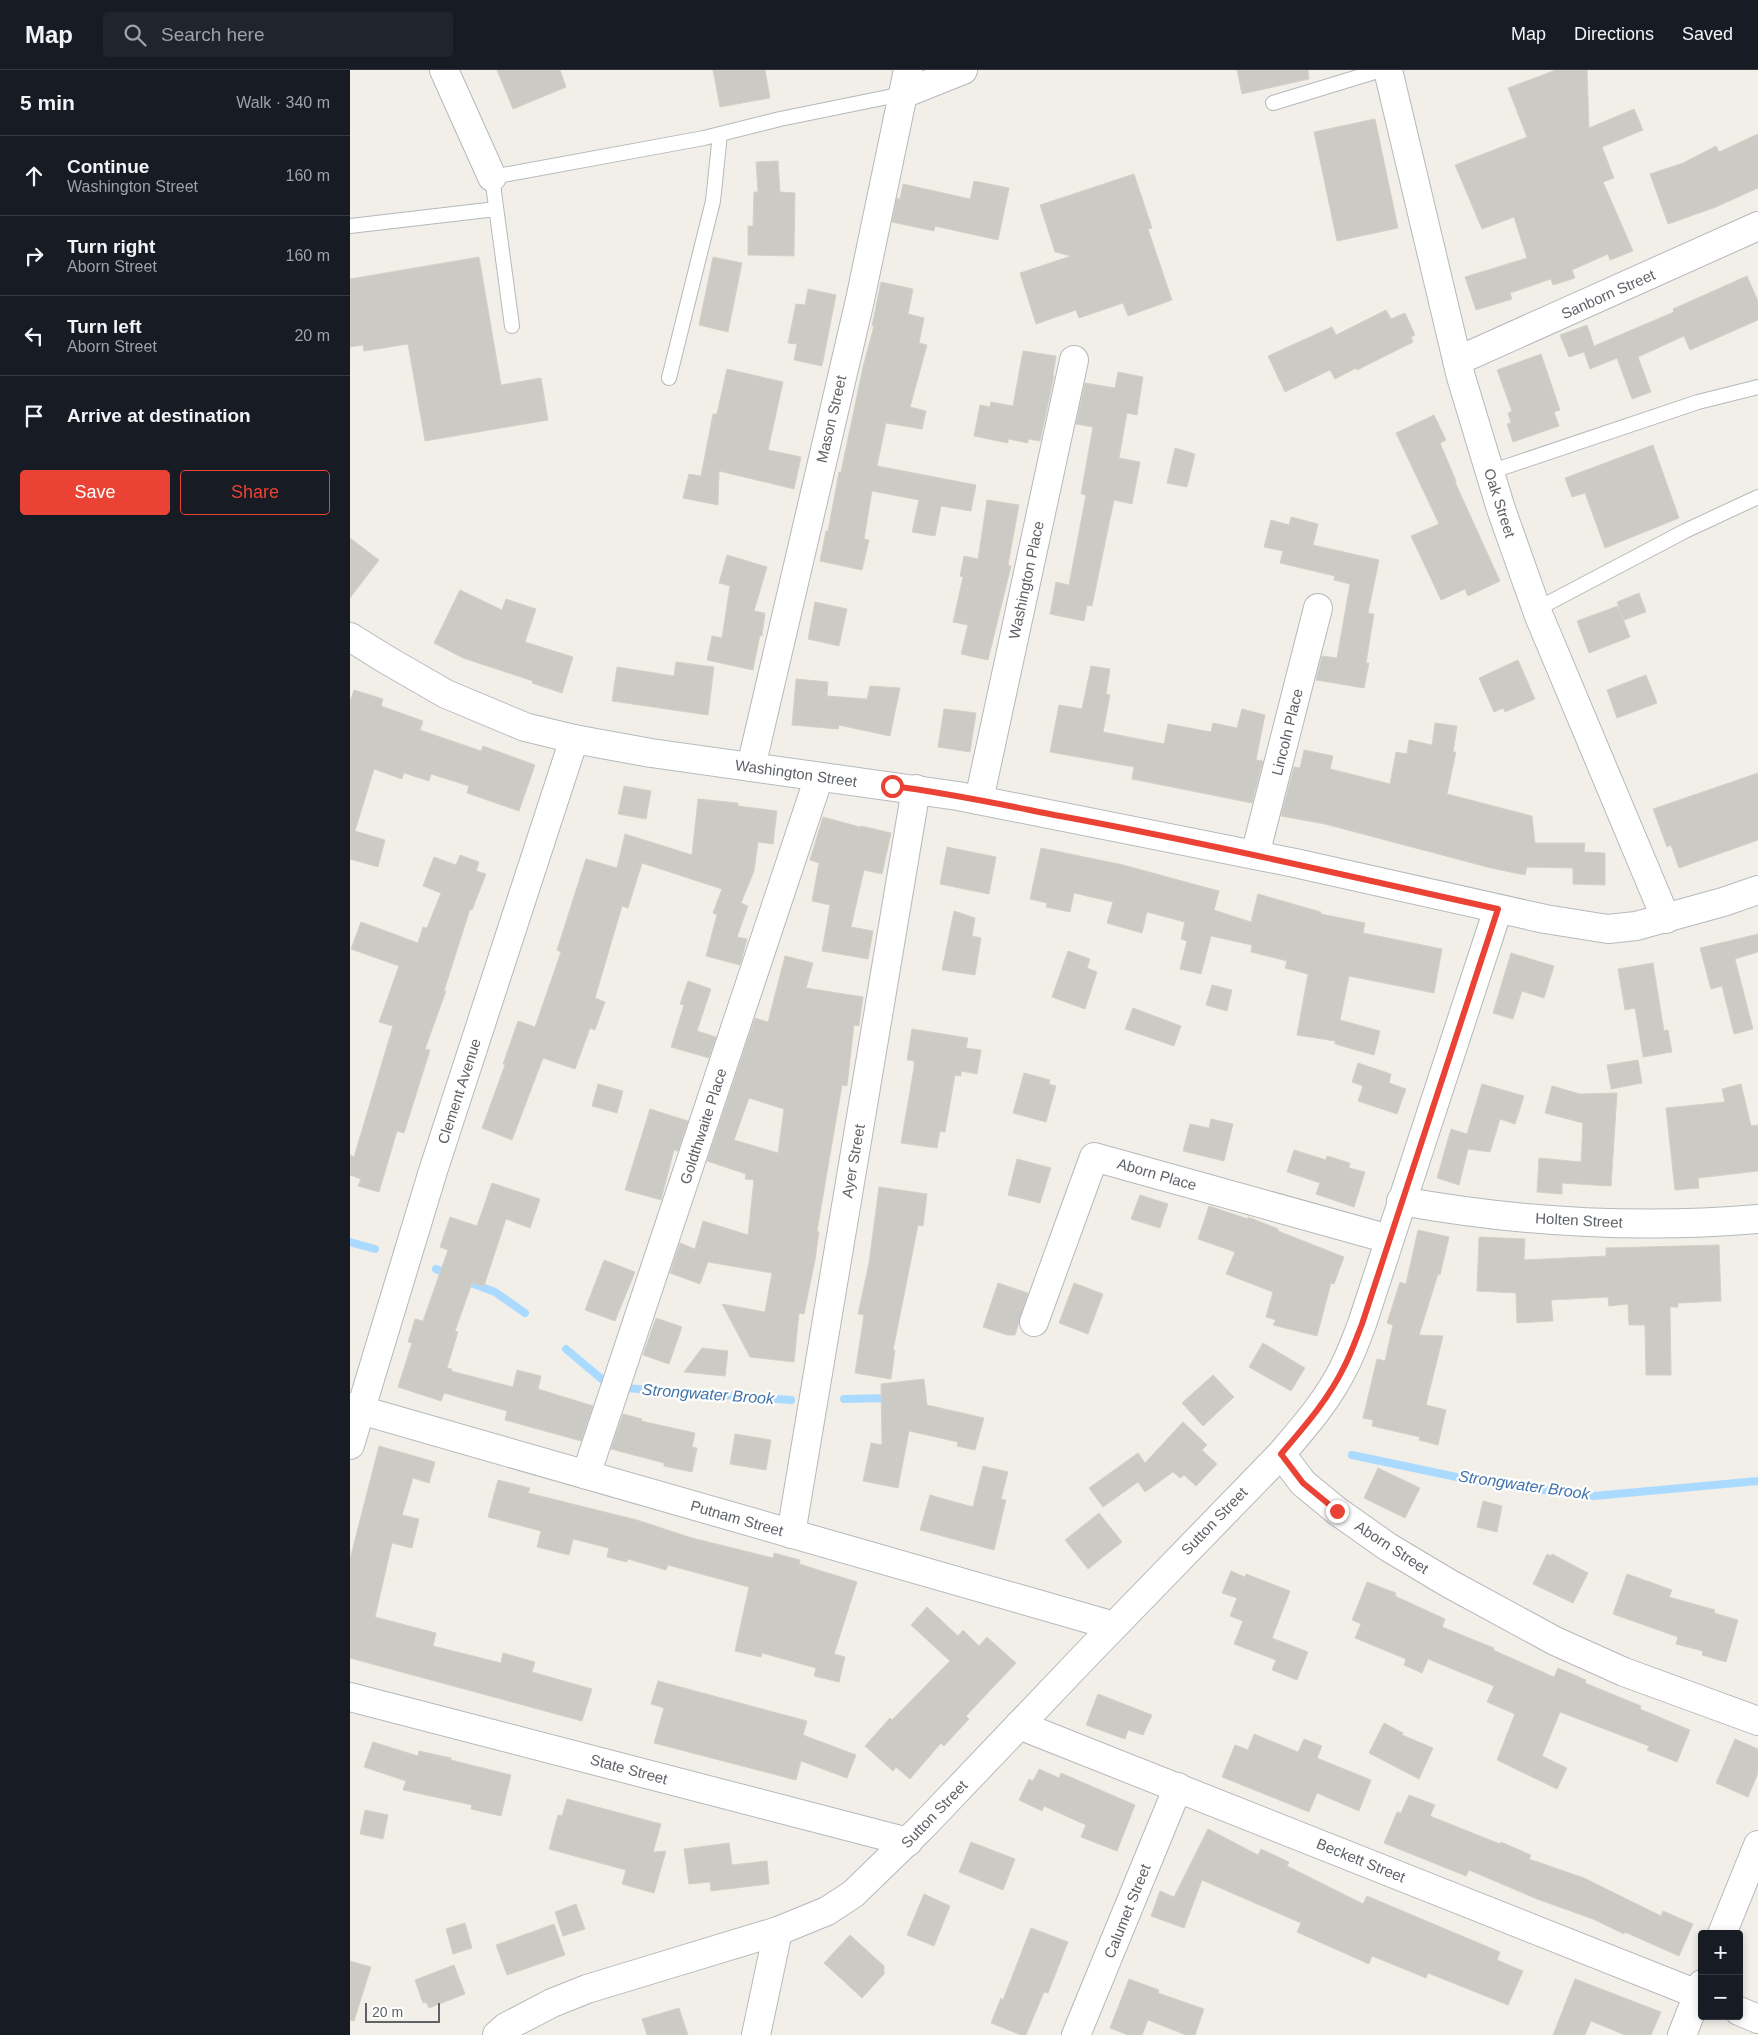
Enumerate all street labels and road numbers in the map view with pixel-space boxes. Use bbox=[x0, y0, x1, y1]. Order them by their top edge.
street label: Sanborn Street bbox=[1558, 265, 1658, 322]
street label: Mason Street bbox=[813, 373, 850, 464]
street label: Oak Street bbox=[1481, 466, 1519, 541]
street label: Washington Place bbox=[1005, 519, 1047, 641]
street label: Lincoln Place bbox=[1268, 687, 1306, 777]
street label: Washington Street bbox=[734, 756, 859, 790]
street label: Clement Avenue bbox=[434, 1036, 484, 1146]
street label: Goldthwaite Place bbox=[676, 1066, 730, 1186]
street label: Ayer Street bbox=[838, 1122, 868, 1199]
street label: Aborn Place bbox=[1115, 1155, 1199, 1193]
street label: Holten Street bbox=[1535, 1209, 1624, 1231]
street label: Sutton Street bbox=[1177, 1483, 1251, 1558]
street label: Putnam Street bbox=[689, 1497, 786, 1540]
street label: Aborn Street bbox=[1352, 1517, 1433, 1578]
street label: State Street bbox=[589, 1751, 670, 1788]
street label: Sutton Street bbox=[897, 1776, 971, 1851]
street label: Beckett Street bbox=[1314, 1834, 1409, 1886]
street label: Calumet Street bbox=[1100, 1861, 1154, 1961]

